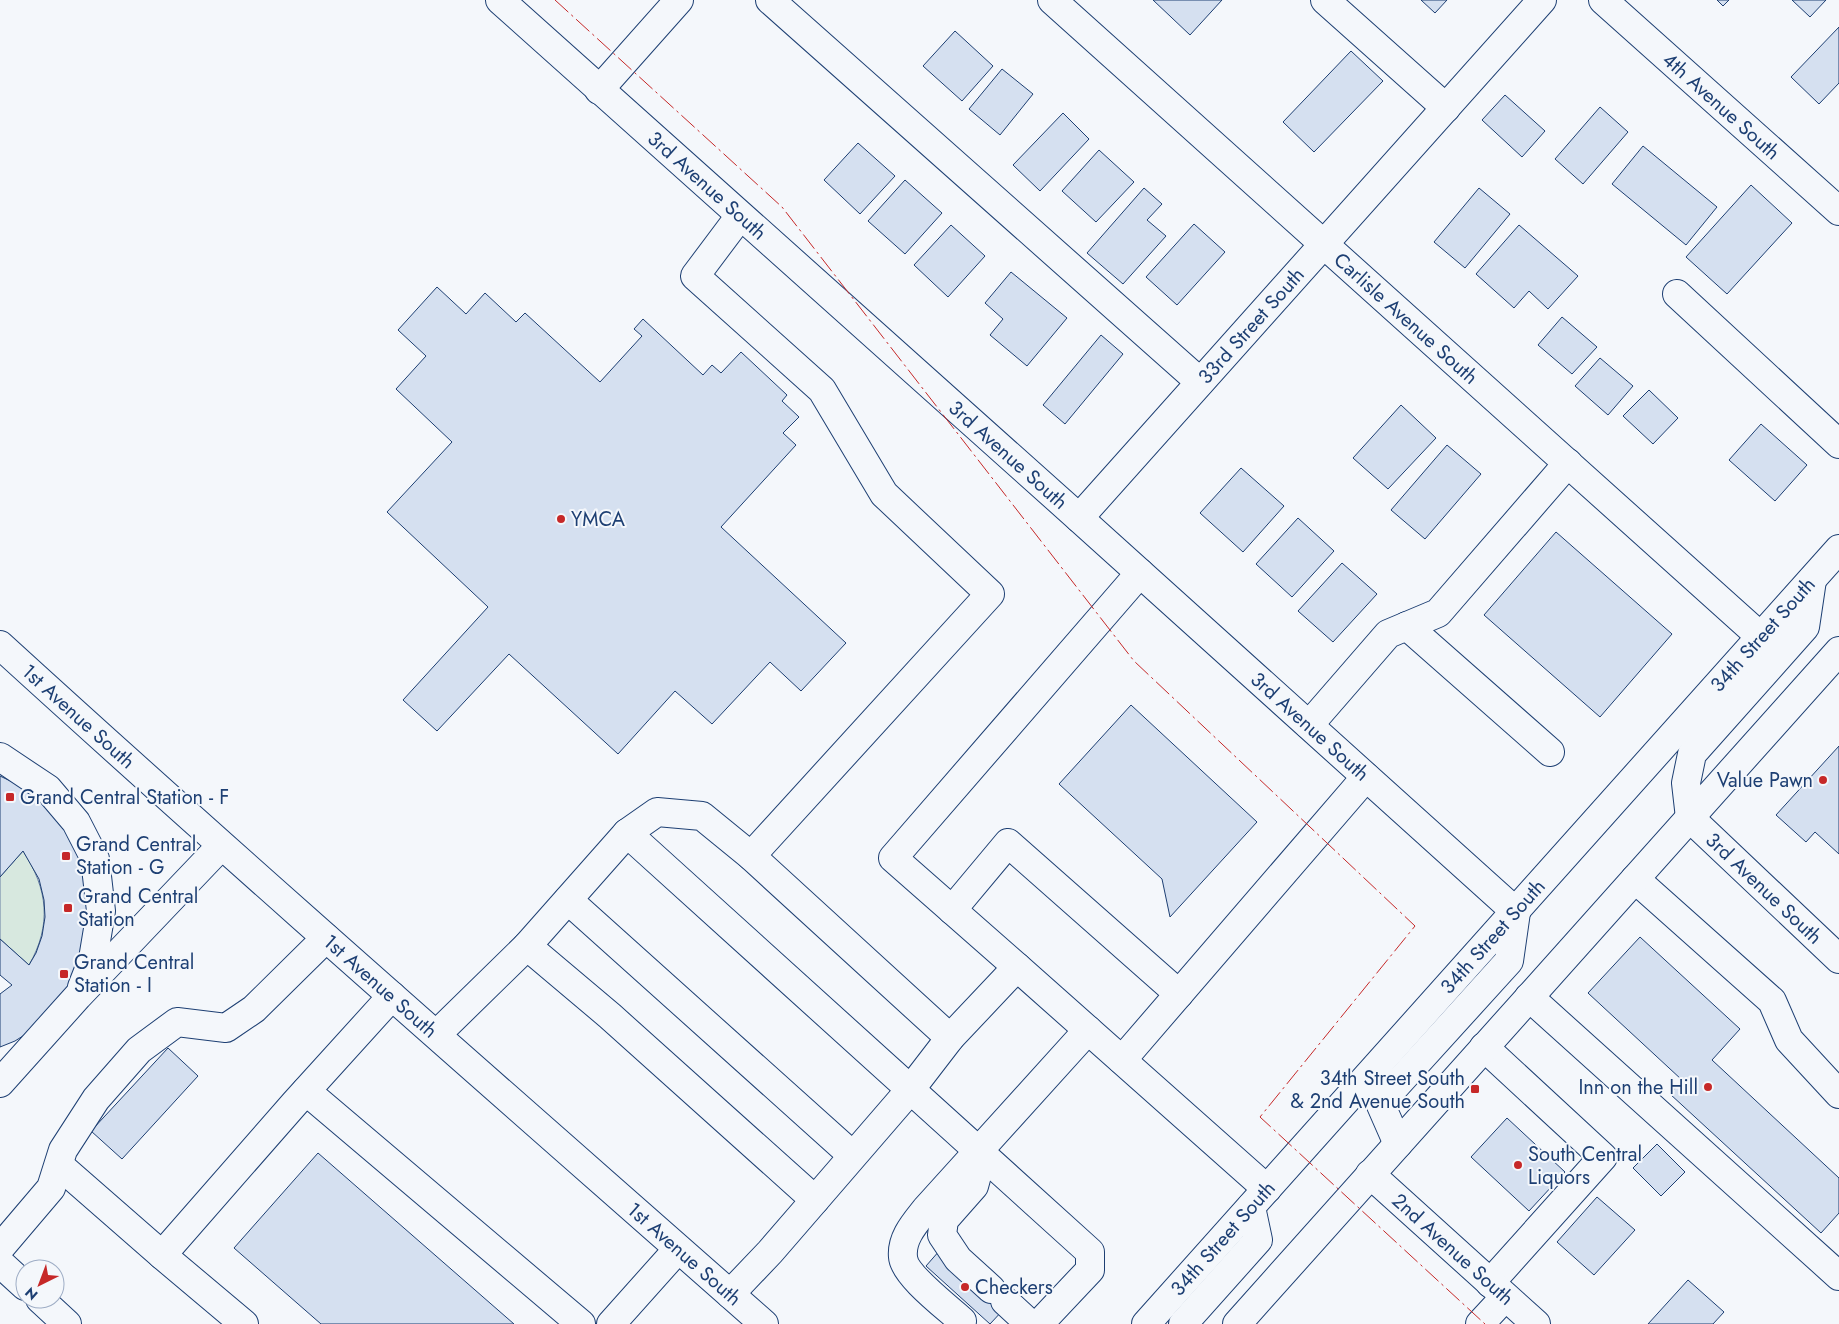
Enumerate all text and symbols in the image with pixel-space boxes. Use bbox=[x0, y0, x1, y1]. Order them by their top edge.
street label: 4th Avenue South bbox=[1656, 46, 1787, 166]
street label: 3rd Avenue South bbox=[641, 124, 773, 247]
street label: Carlisle Avenue South bbox=[1328, 246, 1485, 391]
street label: 33rd Street South bbox=[1191, 261, 1311, 390]
street label: 3rd Avenue South bbox=[942, 394, 1074, 516]
place label: YMCA bbox=[571, 505, 626, 534]
marker: YMCA bbox=[555, 513, 567, 525]
street label: 34th Street South bbox=[1703, 571, 1822, 698]
street label: 1st Avenue South bbox=[15, 657, 142, 775]
street label: 3rd Avenue South bbox=[1244, 665, 1376, 788]
place label: Value Pawn bbox=[1717, 766, 1813, 795]
marker: Value Pawn bbox=[1817, 774, 1829, 786]
place label: Grand Central Station - F bbox=[20, 783, 229, 812]
marker: Grand Central Station - F bbox=[4, 791, 16, 803]
street label: 3rd Avenue South bbox=[1699, 826, 1829, 951]
place label: Grand Central Station - G bbox=[76, 830, 196, 882]
marker: Grand Central Station - G bbox=[60, 850, 72, 862]
street label: 34th Street South bbox=[1433, 873, 1552, 1000]
place label: Grand Central Station bbox=[78, 882, 198, 934]
marker: Grand Central Station bbox=[62, 902, 74, 914]
street label: 1st Avenue South bbox=[317, 928, 444, 1045]
place label: Grand Central Station - I bbox=[74, 948, 194, 1000]
marker: Grand Central Station - I bbox=[58, 968, 70, 980]
place label: 34th Street South & 2nd Avenue South bbox=[1290, 1064, 1465, 1116]
place label: Inn on the Hill bbox=[1578, 1073, 1698, 1102]
marker: Inn on the Hill bbox=[1702, 1081, 1714, 1093]
marker: 34th Street South & 2nd Avenue South bbox=[1469, 1083, 1481, 1095]
place label: South Central Liquors bbox=[1528, 1140, 1642, 1192]
marker: South Central Liquors bbox=[1512, 1159, 1524, 1171]
street label: 34th Street South bbox=[1163, 1174, 1282, 1302]
street label: 2nd Avenue South bbox=[1386, 1186, 1520, 1312]
street label: 1st Avenue South bbox=[621, 1195, 748, 1312]
north arrow bbox=[15, 1259, 65, 1309]
place label: Checkers bbox=[975, 1273, 1053, 1302]
marker: Checkers bbox=[959, 1281, 971, 1293]
text: N bbox=[20, 1283, 42, 1305]

